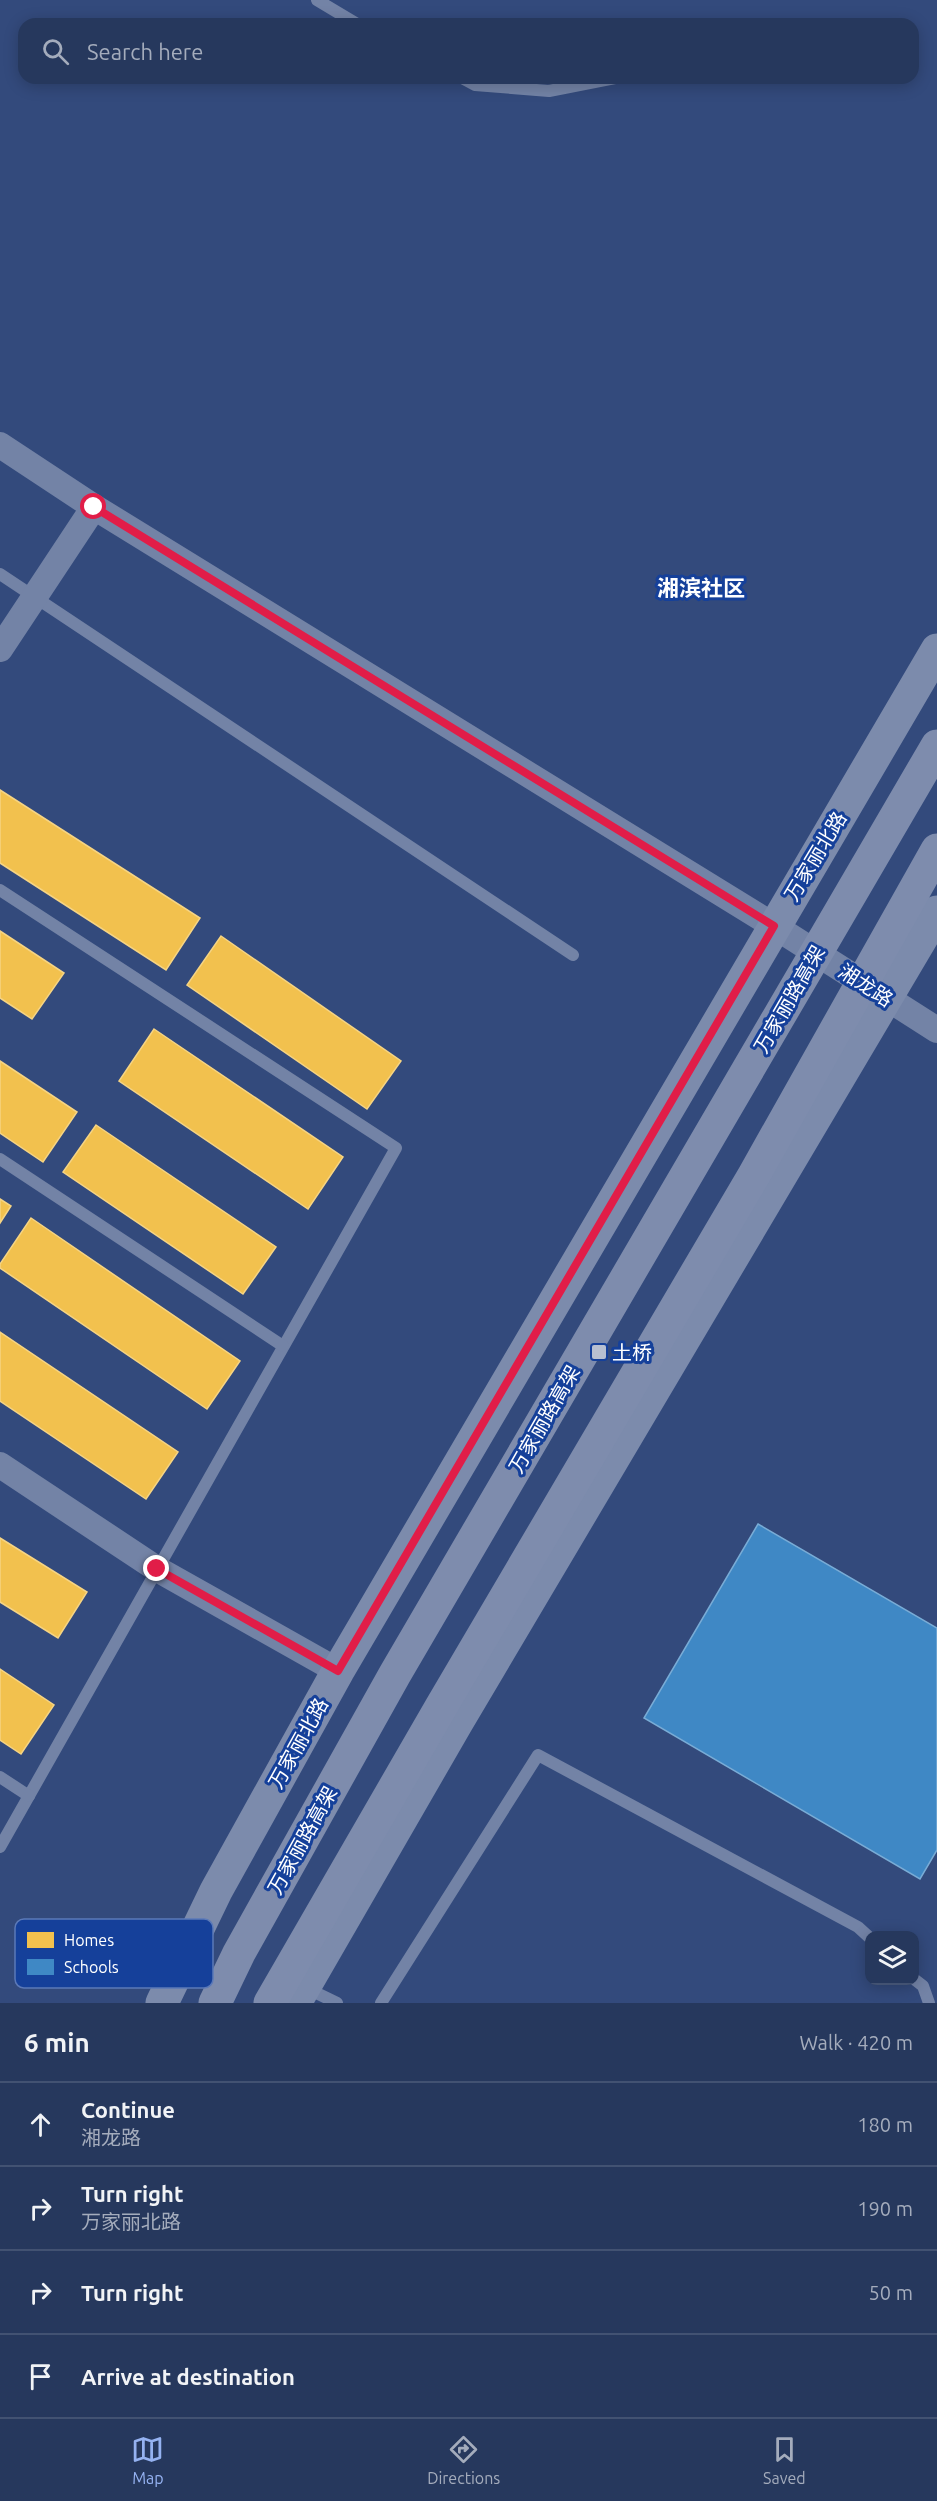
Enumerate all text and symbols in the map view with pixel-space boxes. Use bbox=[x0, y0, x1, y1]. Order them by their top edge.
search box bbox=[18, 18, 919, 84]
icon: search bbox=[39, 35, 72, 68]
text: Search here bbox=[87, 39, 203, 64]
route start bbox=[80, 493, 106, 519]
district label: 湘滨社区 bbox=[657, 575, 745, 600]
street label: 万家丽北路 bbox=[779, 807, 851, 905]
street label: 万家丽路高架 bbox=[749, 941, 829, 1057]
street label: 湘龙路 bbox=[835, 959, 897, 1011]
place label: 土桥 bbox=[612, 1341, 652, 1364]
marker: 土桥 bbox=[590, 1343, 608, 1361]
street label: 万家丽路高架 bbox=[504, 1361, 584, 1477]
route end bbox=[143, 1555, 169, 1581]
street label: 万家丽北路 bbox=[264, 1694, 332, 1792]
street label: 万家丽路高架 bbox=[263, 1782, 341, 1898]
legend bbox=[15, 1919, 213, 1988]
text: Homes bbox=[64, 1931, 114, 1949]
map controls bbox=[865, 1931, 919, 1985]
button: layers bbox=[865, 1931, 919, 1985]
text: Schools bbox=[64, 1958, 119, 1976]
text: 6 min bbox=[24, 2028, 90, 2057]
text: Walk · 420 m bbox=[800, 2031, 913, 2054]
text: Continue bbox=[81, 2097, 175, 2122]
icon: ahead bbox=[24, 2108, 57, 2141]
text: 180 m bbox=[857, 2113, 913, 2136]
text: 湘龙路 bbox=[81, 2126, 141, 2149]
text: Turn right bbox=[81, 2181, 183, 2206]
icon: right bbox=[24, 2192, 57, 2225]
text: 190 m bbox=[857, 2197, 913, 2220]
text: 万家丽北路 bbox=[81, 2210, 181, 2233]
icon: right bbox=[24, 2276, 57, 2309]
text: Turn right bbox=[81, 2280, 183, 2305]
text: 50 m bbox=[869, 2281, 913, 2304]
icon: arrive bbox=[24, 2360, 57, 2393]
text: Arrive at destination bbox=[81, 2364, 295, 2389]
tab: Map bbox=[131, 2433, 164, 2487]
tab: Directions bbox=[427, 2433, 500, 2487]
tab: Saved bbox=[763, 2433, 806, 2487]

